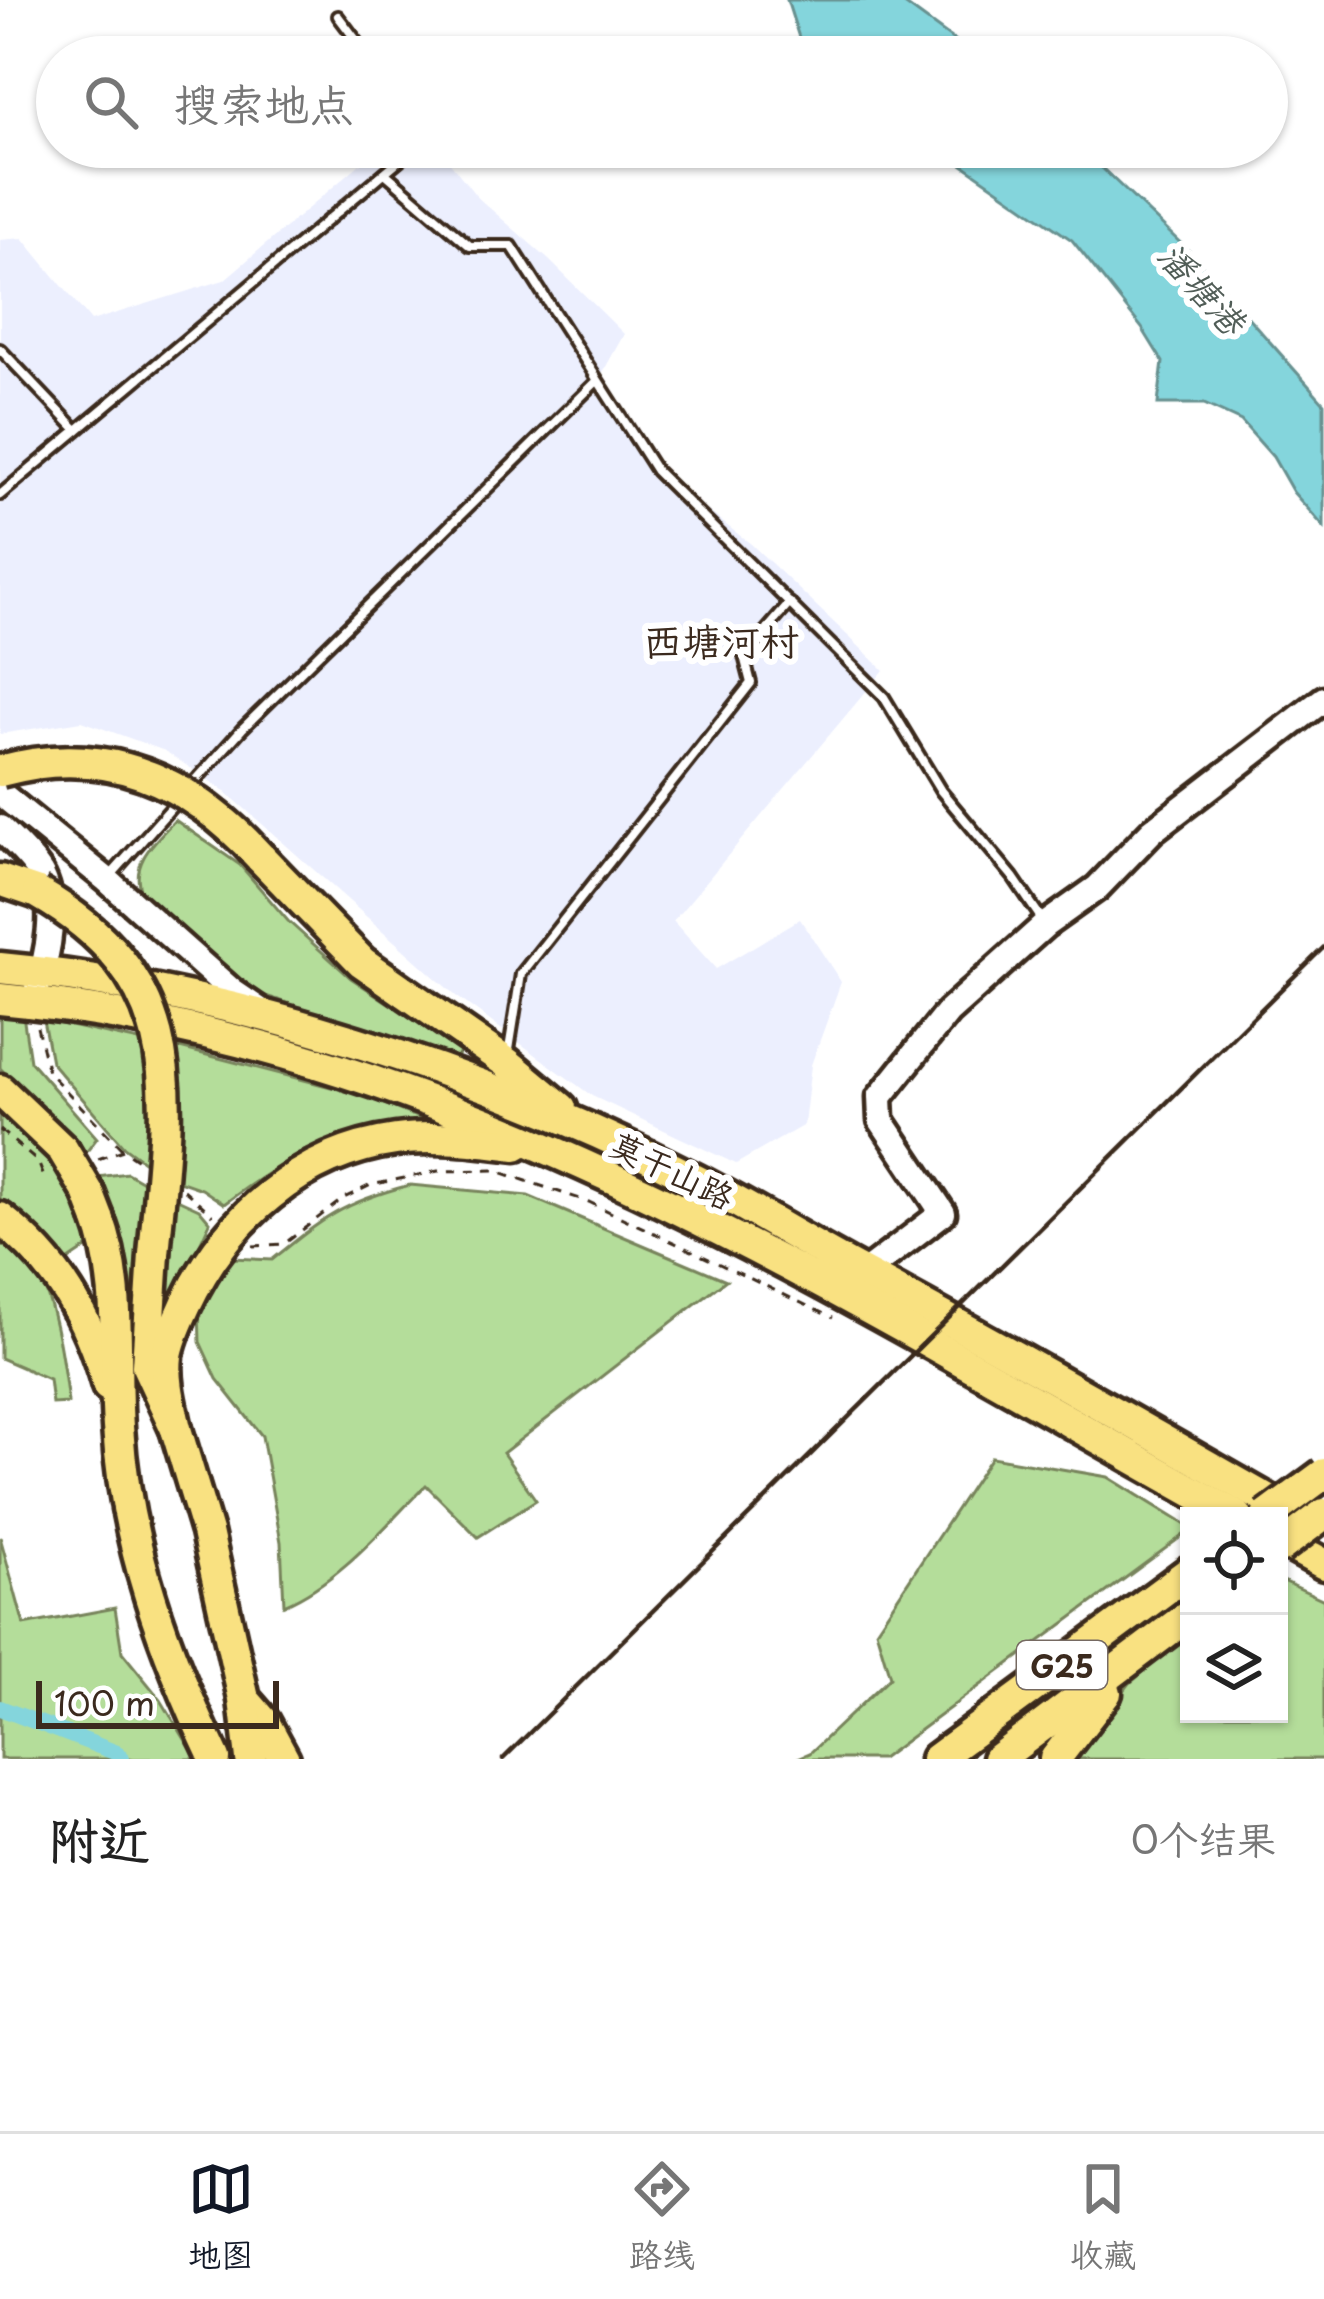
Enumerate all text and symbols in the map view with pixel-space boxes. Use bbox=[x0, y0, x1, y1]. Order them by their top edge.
search box bbox=[36, 36, 1288, 168]
text: 搜索地点 bbox=[174, 68, 354, 136]
icon: search bbox=[78, 69, 144, 135]
water label: 潘塘港 bbox=[1147, 229, 1261, 347]
district label: 西塘河村 bbox=[643, 610, 799, 669]
street label: 莫干山路 bbox=[603, 1118, 743, 1220]
map controls bbox=[1180, 1507, 1288, 1723]
button: locate bbox=[1180, 1507, 1288, 1615]
button: layers bbox=[1180, 1615, 1288, 1723]
road number: G25 bbox=[1017, 1641, 1107, 1689]
scale bar bbox=[36, 1675, 279, 1728]
text: 100 m bbox=[54, 1677, 155, 1727]
text: 附近 bbox=[48, 1799, 150, 1876]
text: 0个结果 bbox=[1130, 1808, 1276, 1867]
tab: 地图 bbox=[188, 2156, 254, 2278]
tab: 路线 bbox=[629, 2156, 695, 2278]
tab: 收藏 bbox=[1070, 2156, 1136, 2278]

